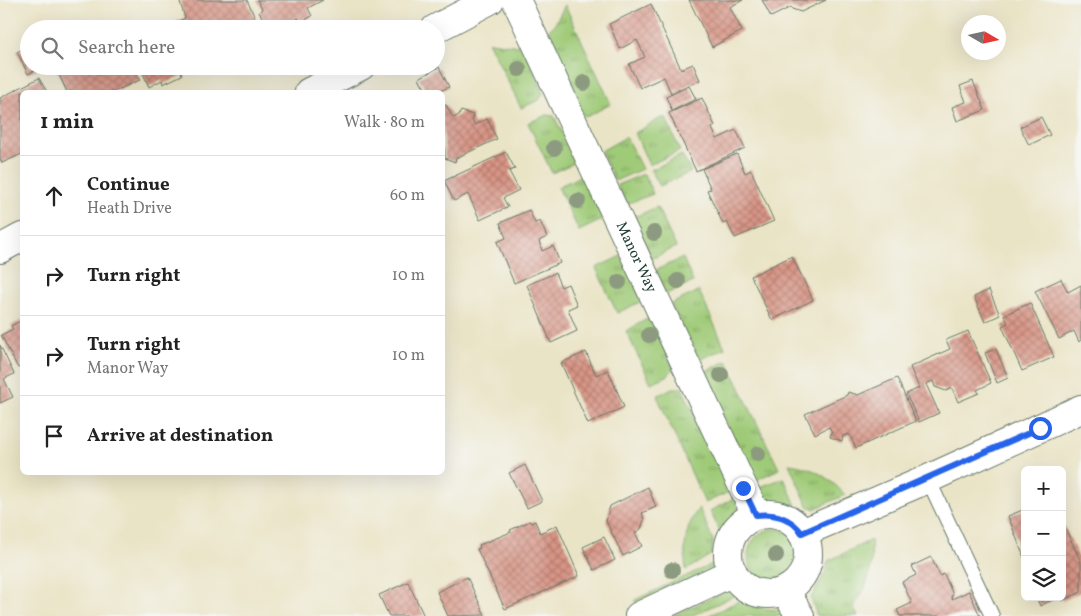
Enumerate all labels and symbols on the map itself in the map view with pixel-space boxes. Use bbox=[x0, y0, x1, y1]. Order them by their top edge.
north arrow bbox=[961, 15, 1006, 60]
street label: Manor Way bbox=[610, 218, 662, 296]
route start bbox=[1029, 417, 1052, 440]
route end bbox=[732, 477, 755, 500]

